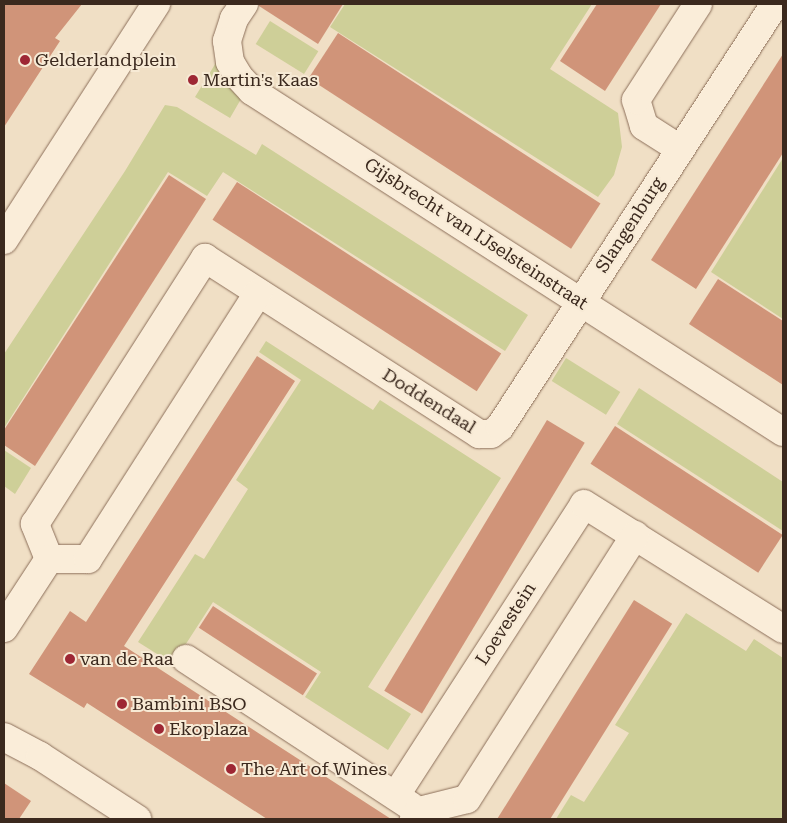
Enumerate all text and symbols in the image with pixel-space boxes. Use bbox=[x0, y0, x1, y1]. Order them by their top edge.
place label: Gelderlandplein bbox=[35, 49, 176, 71]
marker: Gelderlandplein bbox=[19, 54, 31, 66]
place label: Martin's Kaas bbox=[203, 69, 318, 91]
marker: Martin's Kaas bbox=[187, 74, 199, 86]
street label: Gijsbrecht van IJselsteinstraat bbox=[360, 154, 592, 314]
street label: Slangenburg bbox=[591, 173, 669, 277]
street label: Doddendaal bbox=[378, 364, 480, 438]
street label: Loevestein bbox=[471, 579, 541, 669]
place label: van de Raa bbox=[80, 648, 174, 670]
marker: van de Raa bbox=[64, 653, 76, 665]
place label: Bambini BSO bbox=[132, 693, 247, 715]
marker: Bambini BSO bbox=[116, 698, 128, 710]
place label: Ekoplaza bbox=[169, 718, 248, 740]
marker: Ekoplaza bbox=[153, 723, 165, 735]
place label: The Art of Wines bbox=[241, 758, 387, 780]
marker: The Art of Wines bbox=[225, 763, 237, 775]

